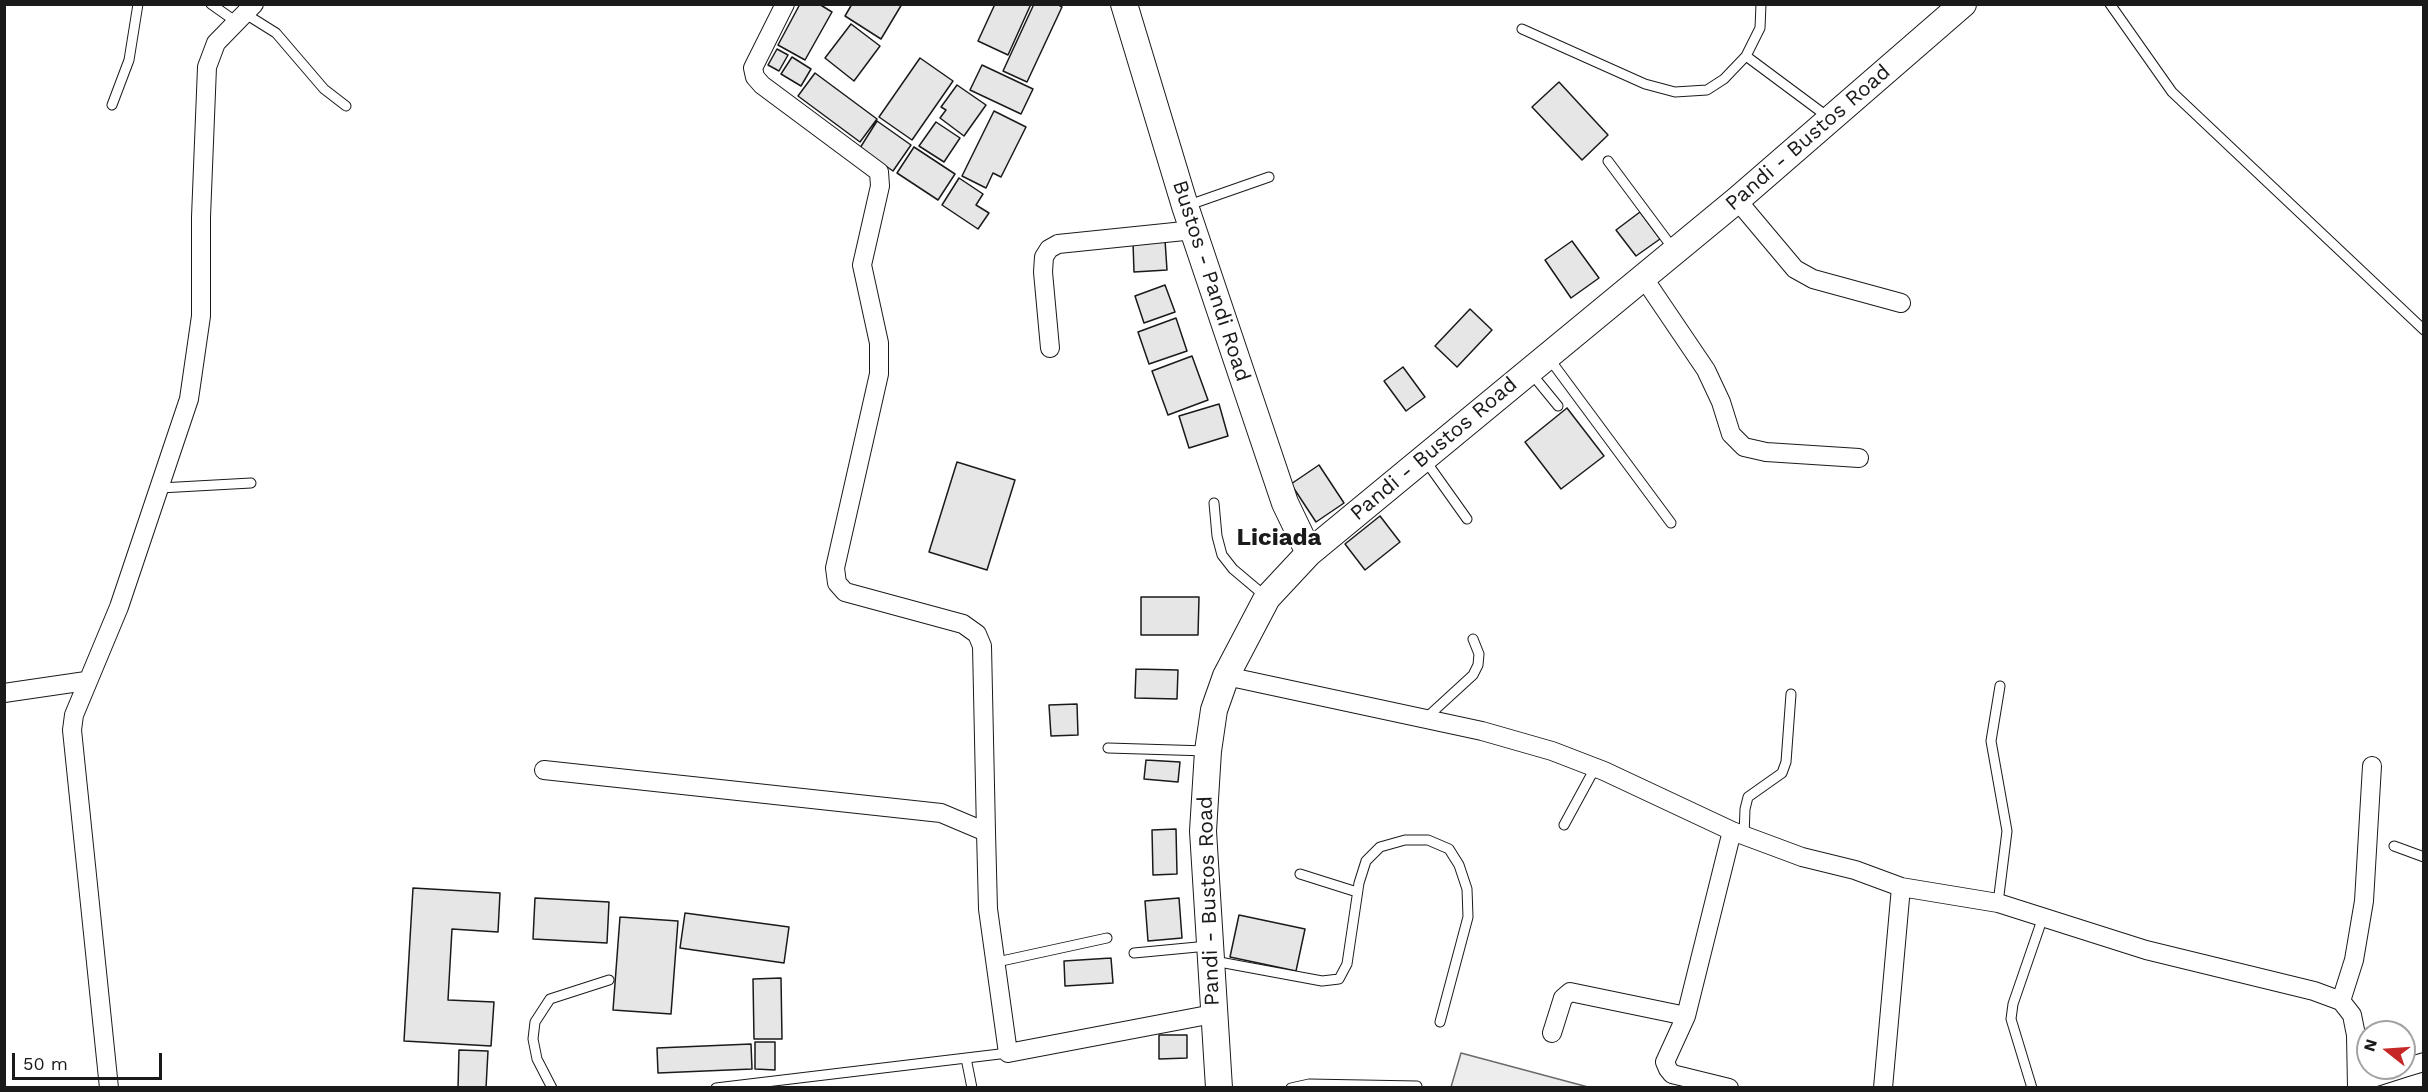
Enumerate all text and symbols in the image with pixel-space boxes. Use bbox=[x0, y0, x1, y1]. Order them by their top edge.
street label: Pandi - Bustos Road bbox=[1720, 60, 1896, 216]
street label: Bustos - Pandi Road bbox=[1167, 177, 1255, 385]
street label: Pandi - Bustos Road bbox=[1345, 372, 1523, 526]
district label: Liciada bbox=[1237, 524, 1321, 552]
street label: Pandi - Bustos Road bbox=[1193, 796, 1225, 1006]
north arrow bbox=[2356, 1020, 2416, 1080]
text: N bbox=[2359, 1037, 2381, 1054]
scale bar bbox=[15, 1041, 165, 1079]
text: 50 m bbox=[23, 1053, 68, 1074]

